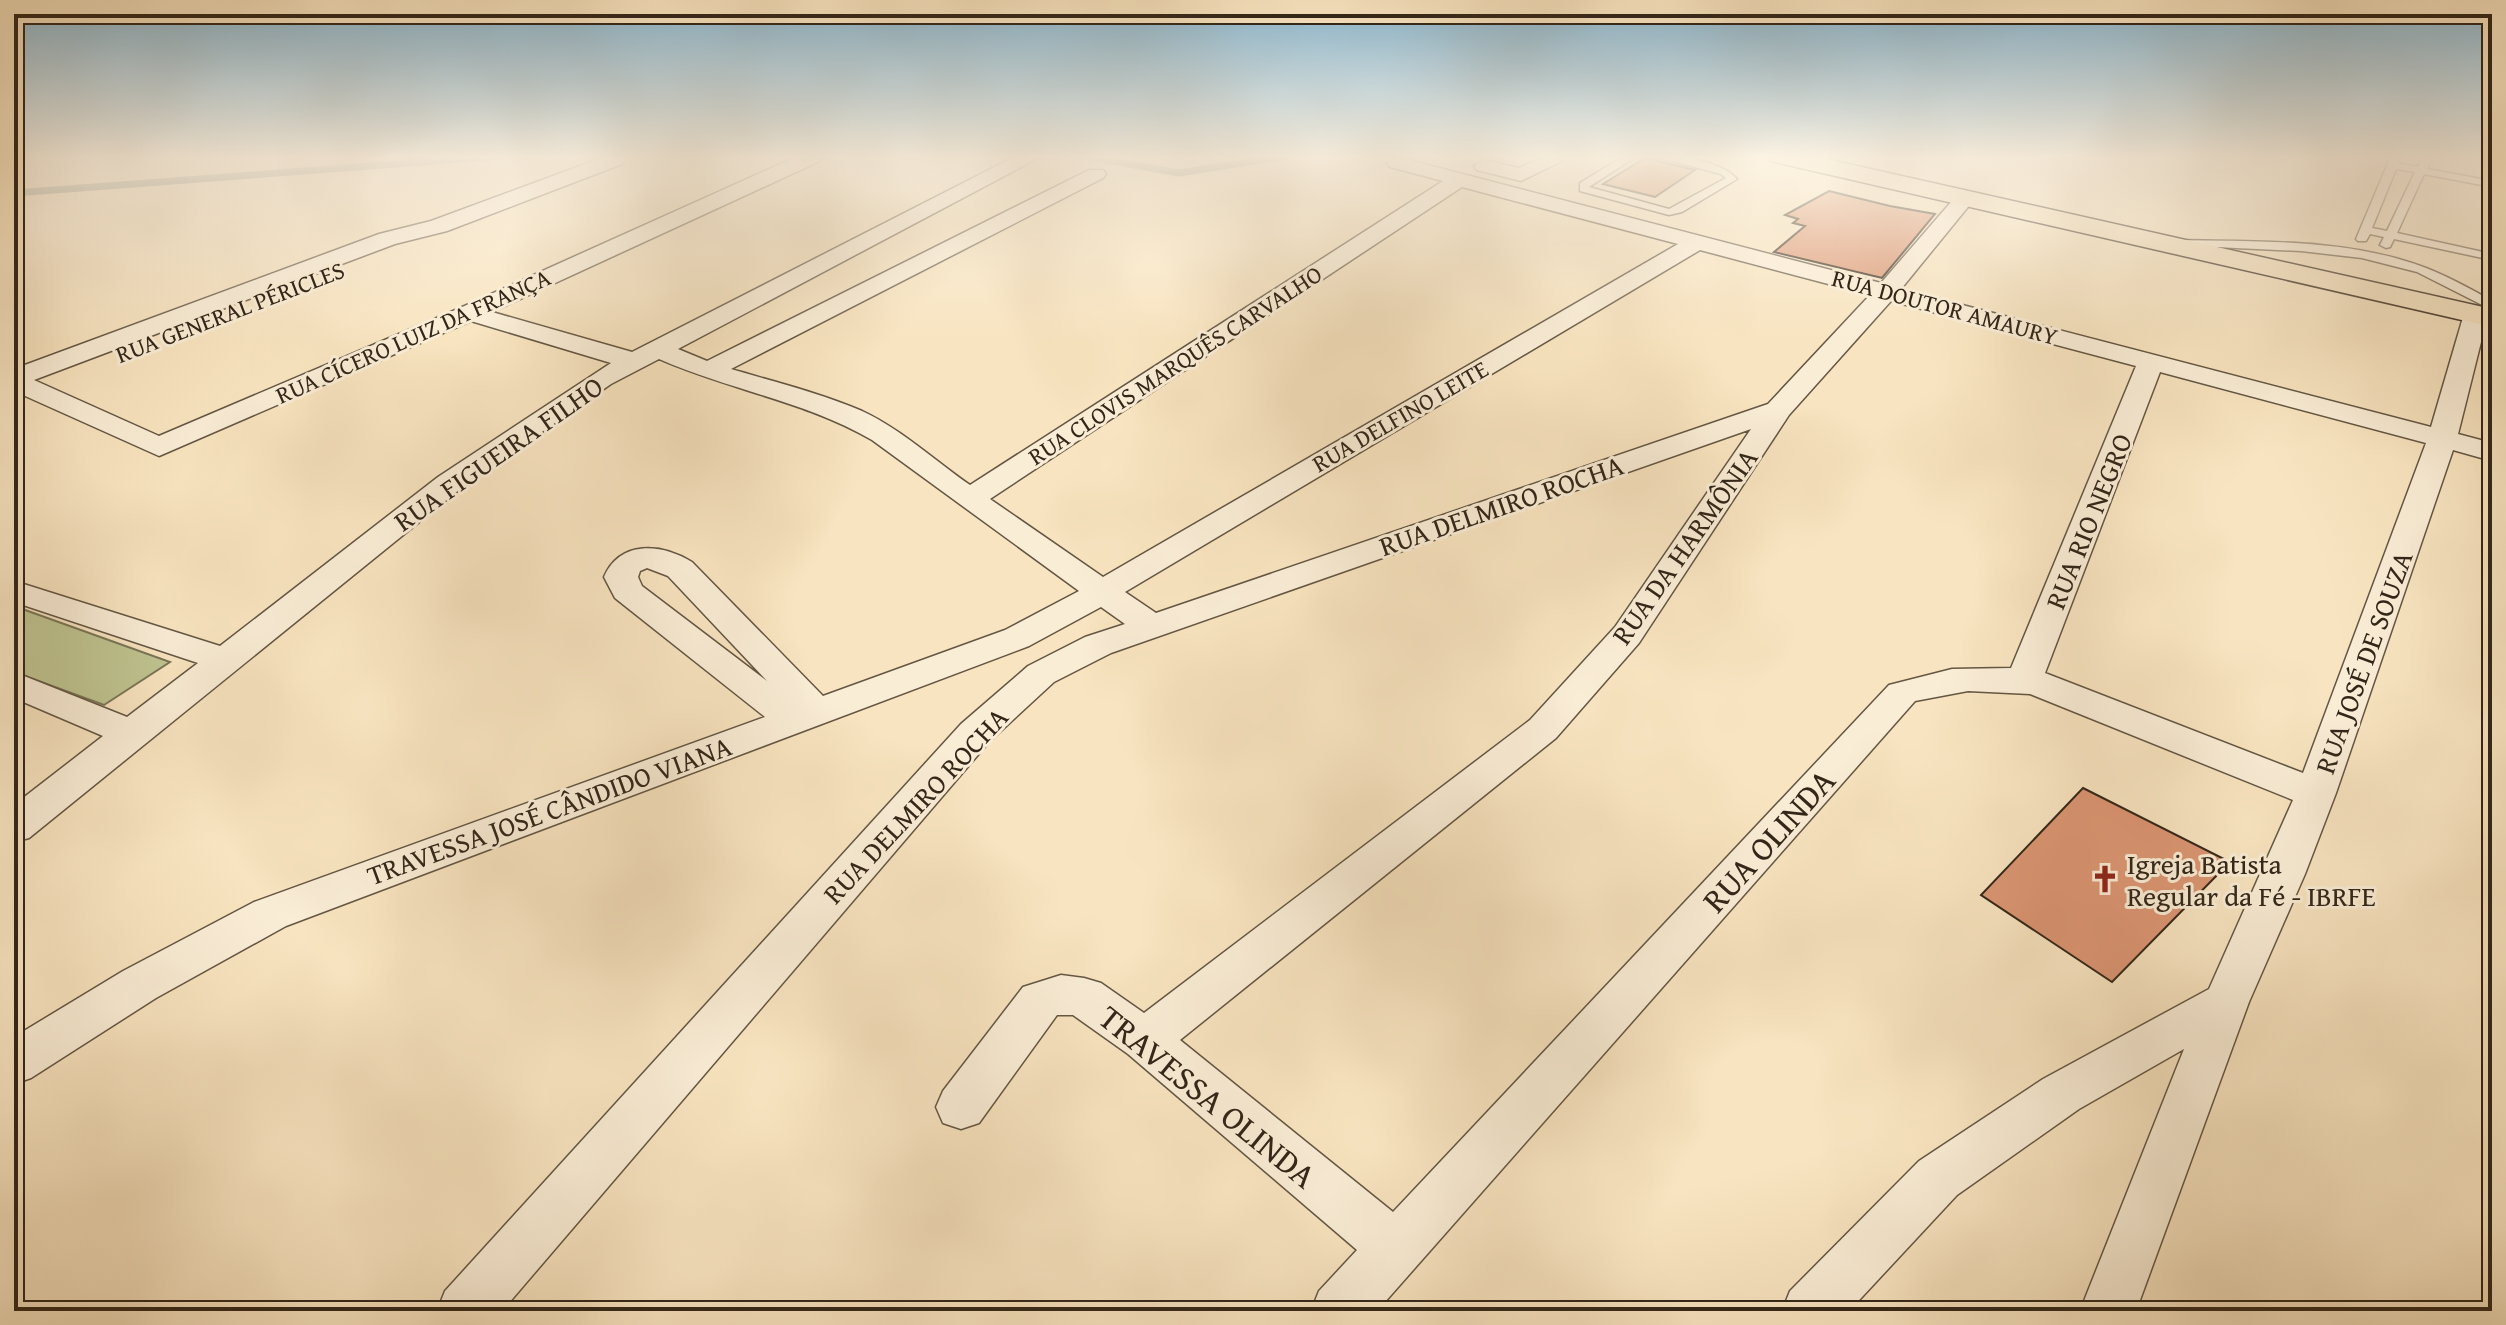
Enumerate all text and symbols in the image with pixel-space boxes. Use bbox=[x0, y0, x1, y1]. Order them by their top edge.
street label: RUA GENERAL PÉRICLES bbox=[110, 252, 350, 372]
street label: RUA CLOVIS MARQUÊS CARVALHO bbox=[1021, 257, 1329, 473]
street label: RUA CÍCERO LUIZ DA FRANÇA bbox=[270, 259, 556, 413]
street label: RUA DOUTOR AMAURY bbox=[1828, 260, 2062, 354]
street label: RUA DELFINO LEITE bbox=[1305, 351, 1495, 481]
street label: RUA FIGUEIRA FILHO bbox=[385, 365, 611, 541]
street label: RUA RIO NEGRO bbox=[2034, 427, 2142, 615]
street label: RUA DA HARMÔNIA bbox=[1601, 440, 1767, 652]
street label: RUA DELMIRO ROCHA bbox=[1373, 444, 1629, 566]
street label: RUA JOSÉ DE SOUZA bbox=[2304, 545, 2422, 779]
street label: RUA DELMIRO ROCHA bbox=[813, 697, 1017, 913]
street label: TRAVESSA JOSÉ CÂNDIDO VIANA bbox=[361, 725, 737, 895]
street label: RUA OLINDA bbox=[1690, 757, 1846, 923]
place label: Igreja Batista Regular da Fé - IBRFE bbox=[2127, 843, 2376, 916]
church icon: Igreja Batista Regular da Fé - IBRFE bbox=[2090, 864, 2120, 894]
street label: TRAVESSA OLINDA bbox=[1089, 993, 1328, 1199]

